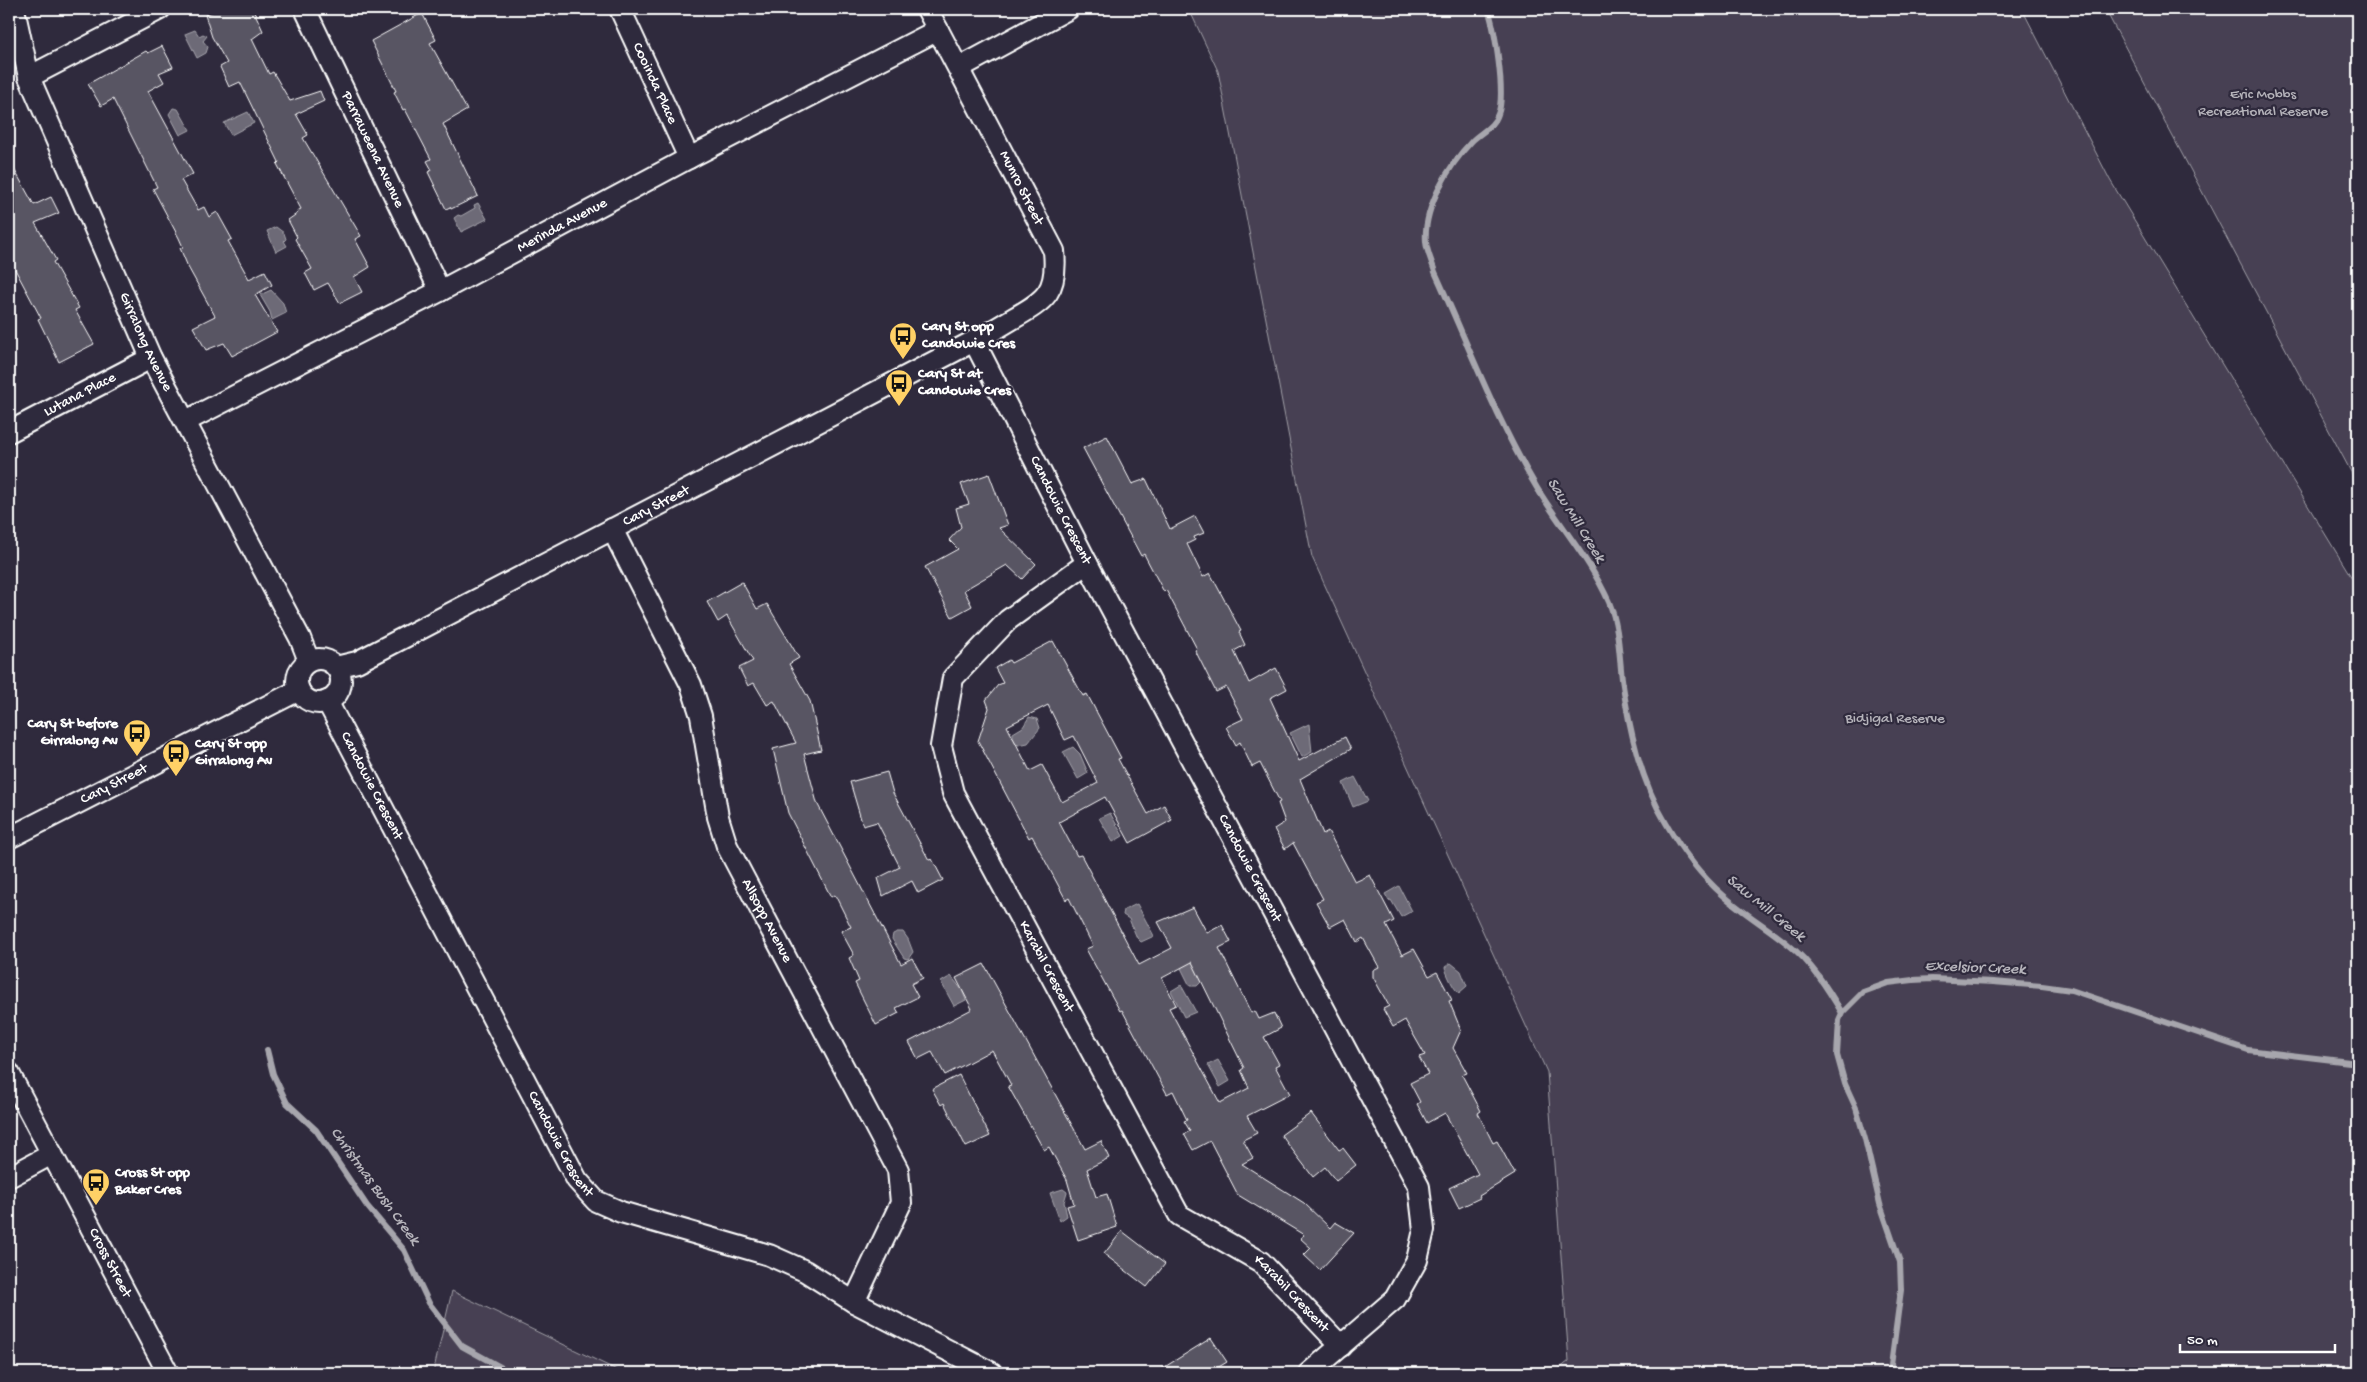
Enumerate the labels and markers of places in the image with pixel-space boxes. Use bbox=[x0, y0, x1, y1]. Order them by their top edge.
place label: Cary St opp Candowie Cres bbox=[921, 318, 1017, 353]
bus stop icon: Cary St opp Candowie Cres bbox=[888, 321, 918, 360]
place label: Cary St at Candowie Cres bbox=[917, 365, 1013, 400]
bus stop icon: Cary St at Candowie Cres bbox=[884, 368, 914, 407]
place label: Cary St before Girralong Av bbox=[27, 715, 119, 750]
bus stop icon: Cary St before Girralong Av bbox=[122, 718, 152, 757]
place label: Cary St opp Girralong Av bbox=[194, 735, 273, 770]
bus stop icon: Cary St opp Girralong Av bbox=[161, 738, 191, 777]
place label: Cross St opp Baker Cres bbox=[114, 1164, 191, 1199]
bus stop icon: Cross St opp Baker Cres bbox=[81, 1167, 111, 1206]

